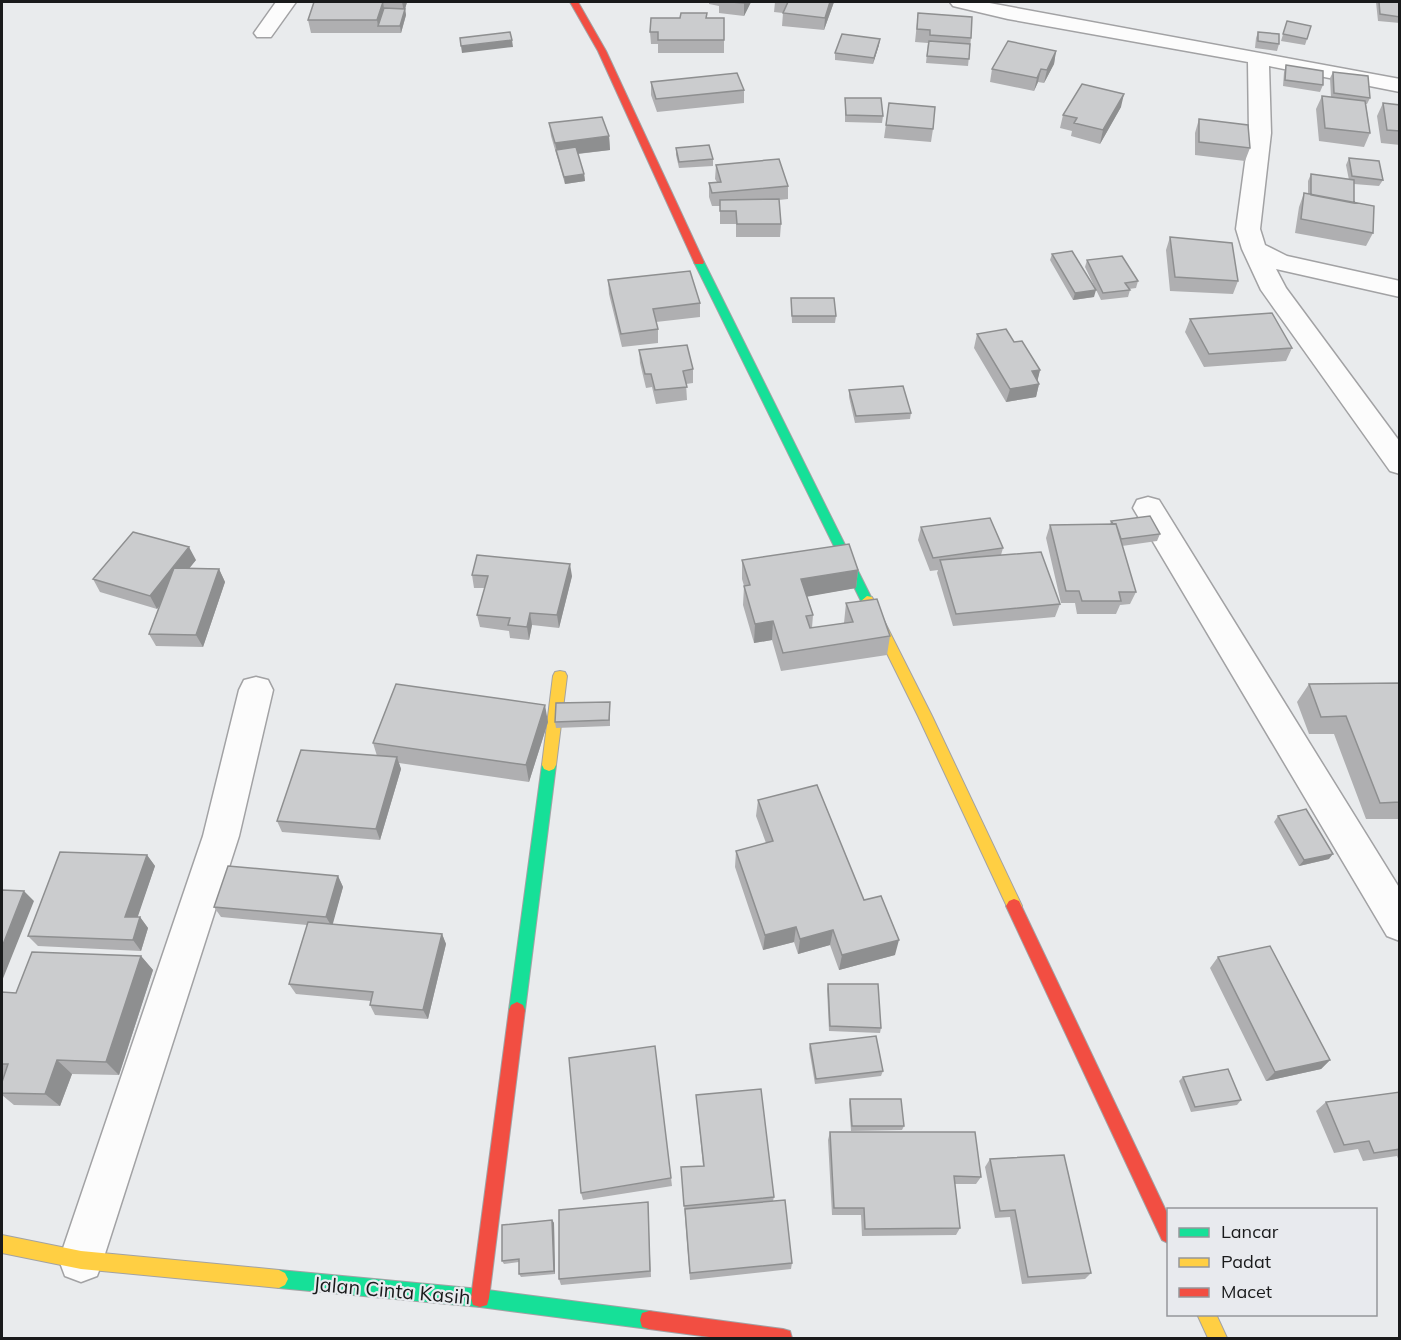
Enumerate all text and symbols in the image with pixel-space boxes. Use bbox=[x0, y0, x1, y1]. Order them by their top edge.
legend bbox=[1167, 1208, 1377, 1316]
text: Lancar bbox=[1221, 1220, 1279, 1243]
text: Padat bbox=[1221, 1250, 1271, 1273]
street label: Jalan Cinta Kasih bbox=[312, 1271, 472, 1309]
text: Macet bbox=[1221, 1280, 1272, 1303]

